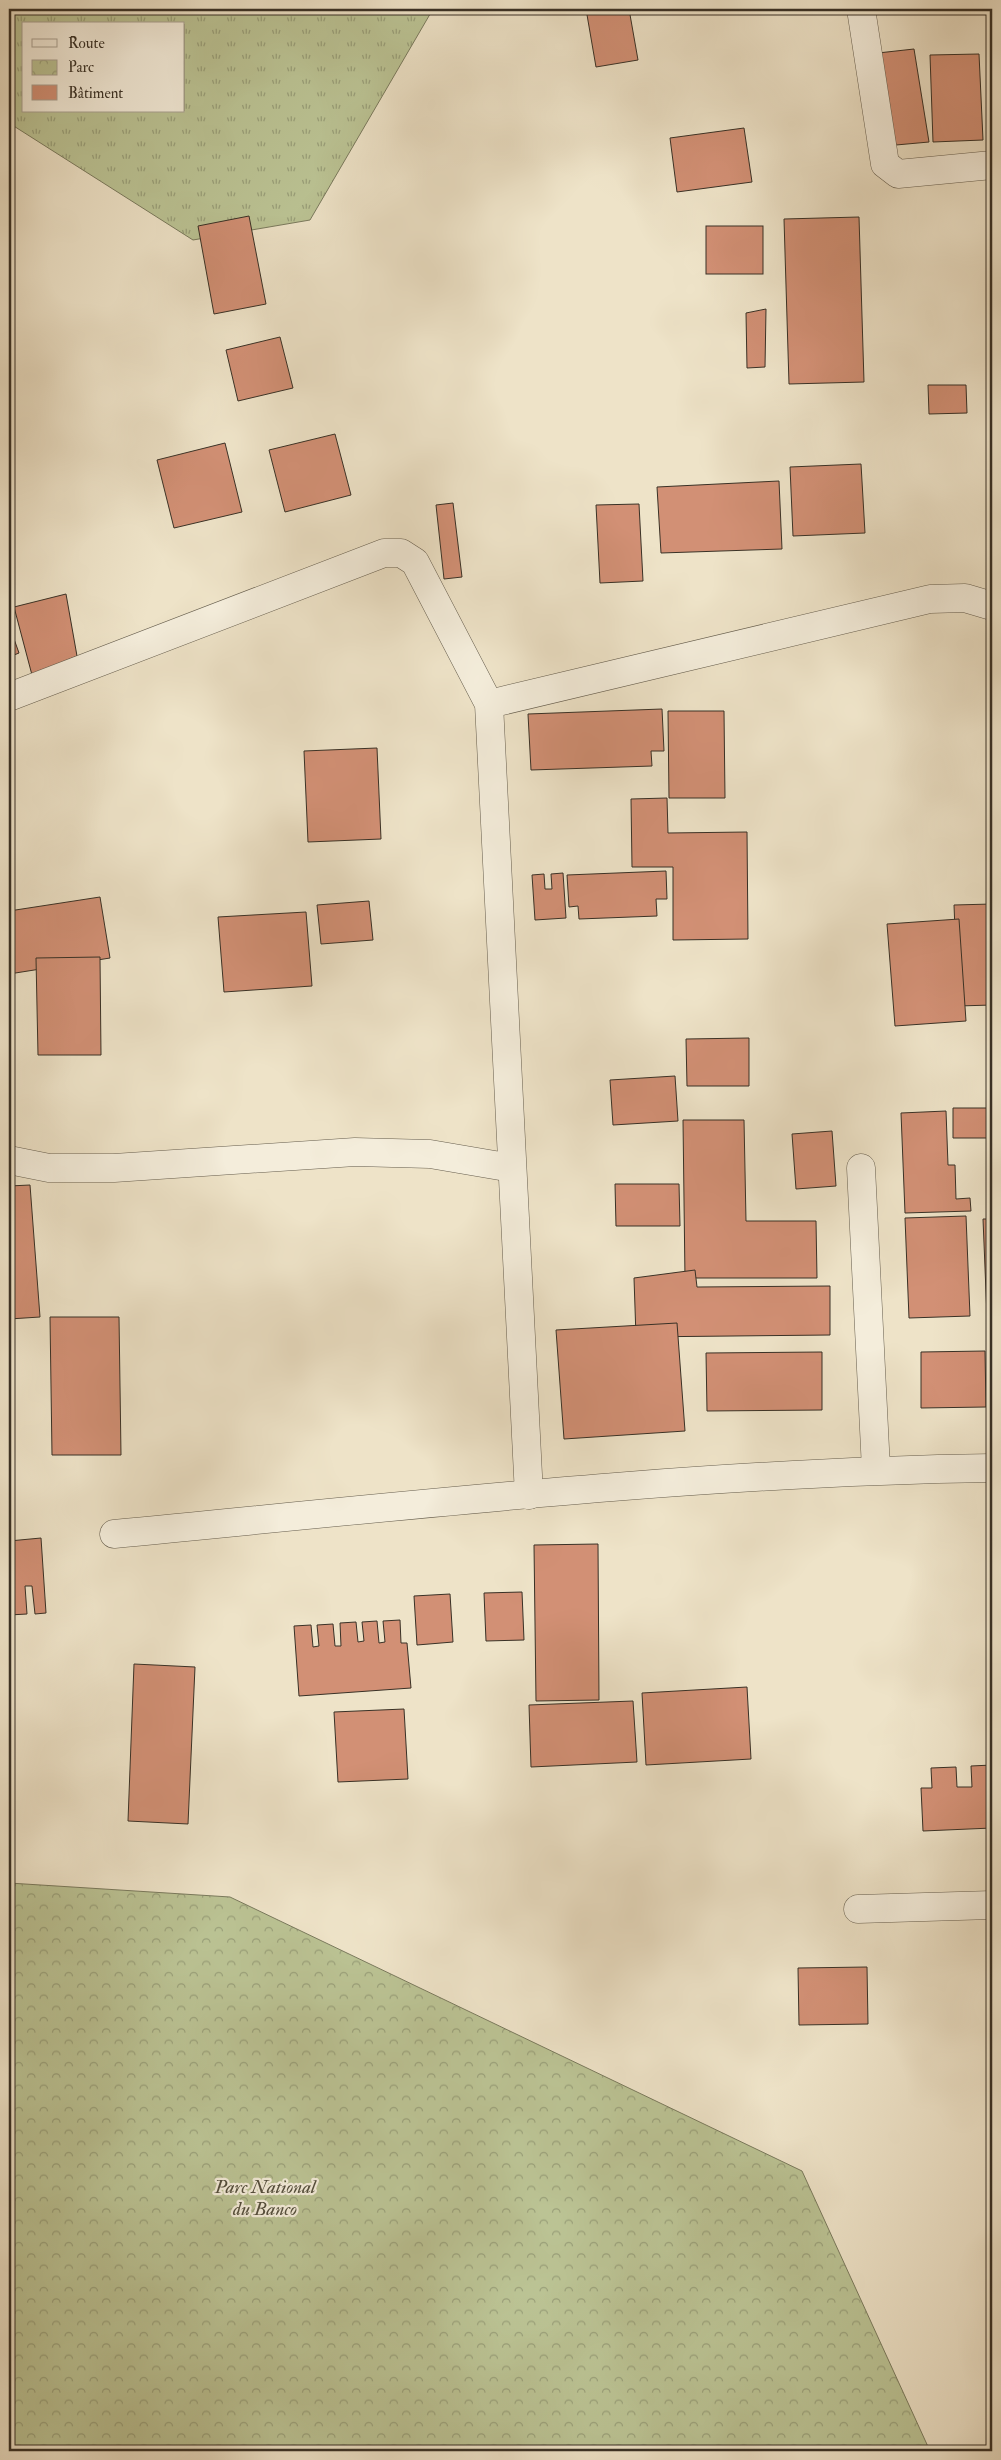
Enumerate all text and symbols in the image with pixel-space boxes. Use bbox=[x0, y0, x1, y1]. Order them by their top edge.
legend bbox=[22, 22, 185, 112]
text: Route bbox=[68, 34, 105, 53]
text: Parc bbox=[68, 58, 94, 77]
text: Bâtiment bbox=[68, 84, 123, 103]
park label: Parc National du Banco bbox=[213, 2175, 317, 2221]

